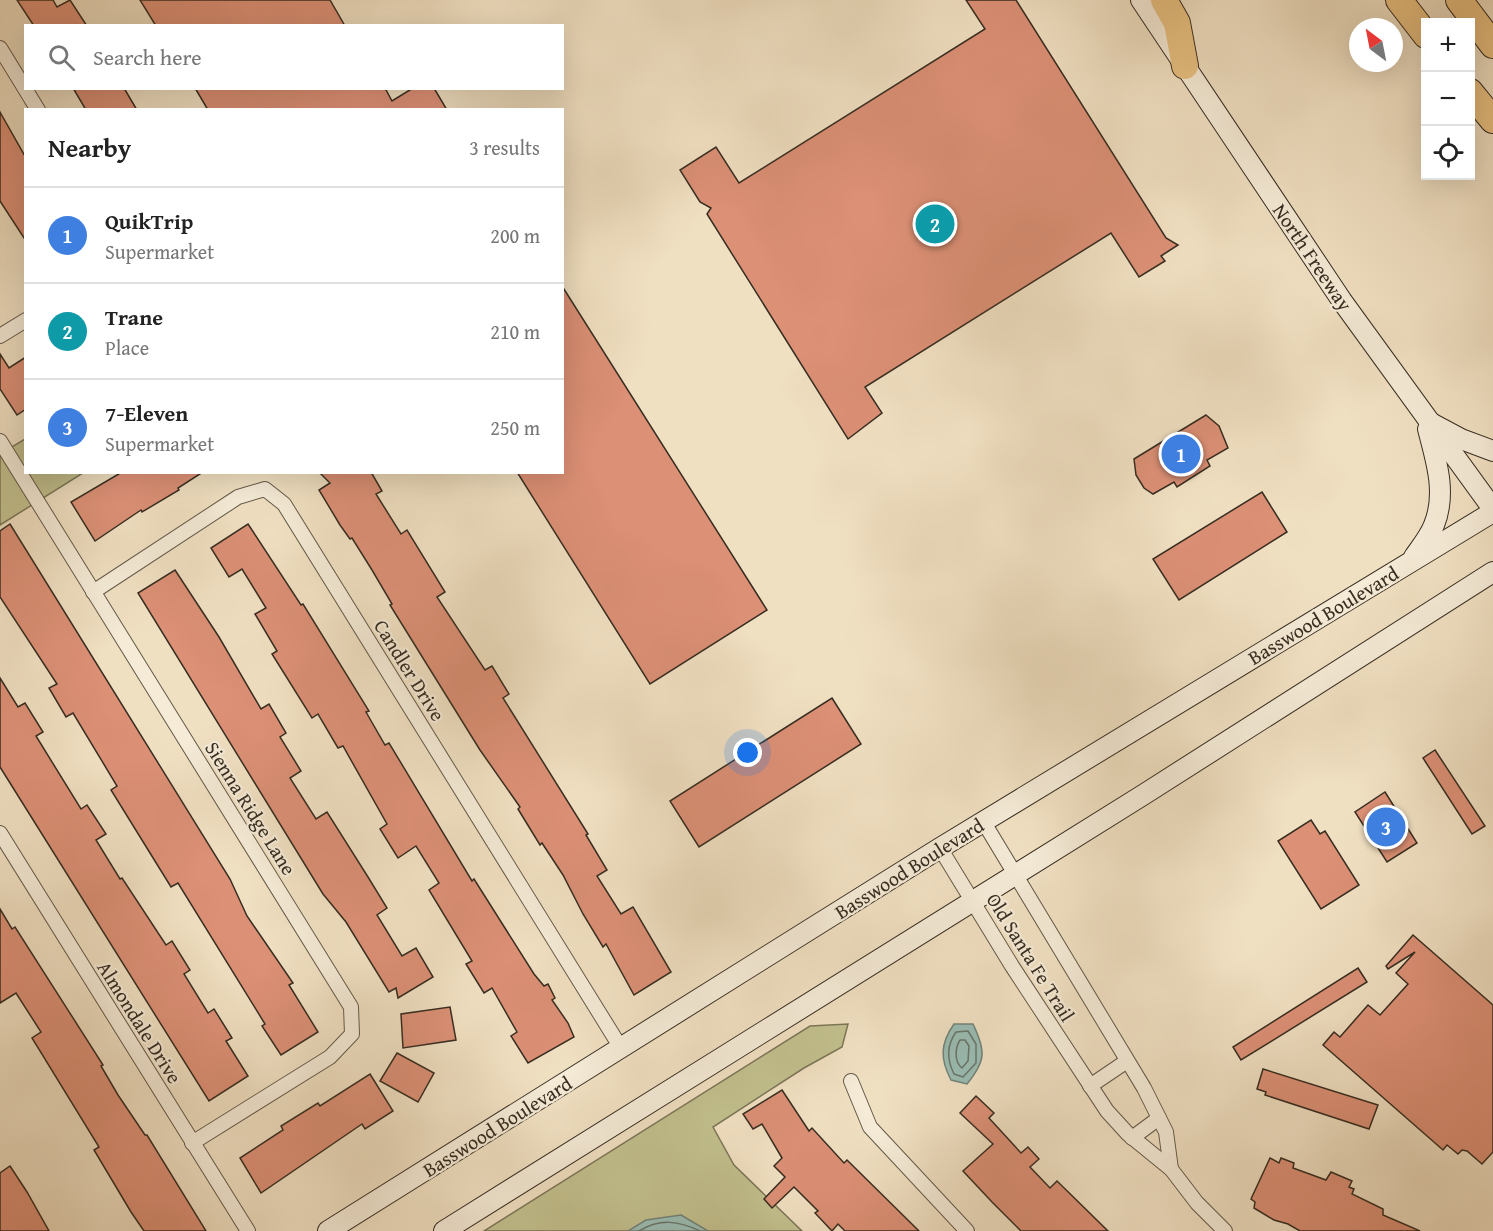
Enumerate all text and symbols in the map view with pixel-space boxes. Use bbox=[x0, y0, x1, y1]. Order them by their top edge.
north arrow bbox=[1349, 18, 1403, 72]
map controls bbox=[1421, 18, 1475, 180]
button: + bbox=[1421, 18, 1475, 72]
search box bbox=[24, 24, 564, 90]
icon: search bbox=[45, 41, 78, 74]
text: Search here bbox=[93, 41, 202, 73]
button: − bbox=[1421, 72, 1475, 126]
button: locate bbox=[1421, 126, 1475, 180]
text: Nearby bbox=[48, 128, 131, 167]
text: 3 results bbox=[469, 133, 540, 162]
street label: North Freeway bbox=[1266, 197, 1360, 317]
pin: 2 bbox=[916, 202, 954, 246]
text: QuikTrip bbox=[105, 205, 193, 237]
text: 1 bbox=[62, 221, 73, 250]
text: 200 m bbox=[490, 221, 540, 250]
text: Supermarket bbox=[105, 237, 214, 266]
text: Trane bbox=[105, 301, 163, 333]
text: 2 bbox=[62, 317, 73, 346]
text: 210 m bbox=[490, 317, 540, 346]
text: Place bbox=[105, 333, 149, 362]
text: 7-Eleven bbox=[105, 397, 188, 429]
text: 3 bbox=[62, 413, 73, 442]
text: 250 m bbox=[490, 413, 540, 442]
text: Supermarket bbox=[105, 429, 214, 458]
pin: 1 bbox=[1162, 432, 1200, 476]
street label: Basswood Boulevard bbox=[1242, 558, 1404, 672]
street label: Candler Drive bbox=[367, 614, 453, 726]
street label: Sienna Ridge Lane bbox=[198, 736, 304, 880]
your location bbox=[733, 738, 762, 767]
pin: 3 bbox=[1366, 804, 1406, 850]
street label: Basswood Boulevard bbox=[829, 810, 990, 926]
street label: Old Santa Fe Trail bbox=[980, 887, 1082, 1027]
street label: Almondale Drive bbox=[91, 955, 189, 1089]
street label: Basswood Boulevard bbox=[417, 1068, 578, 1184]

